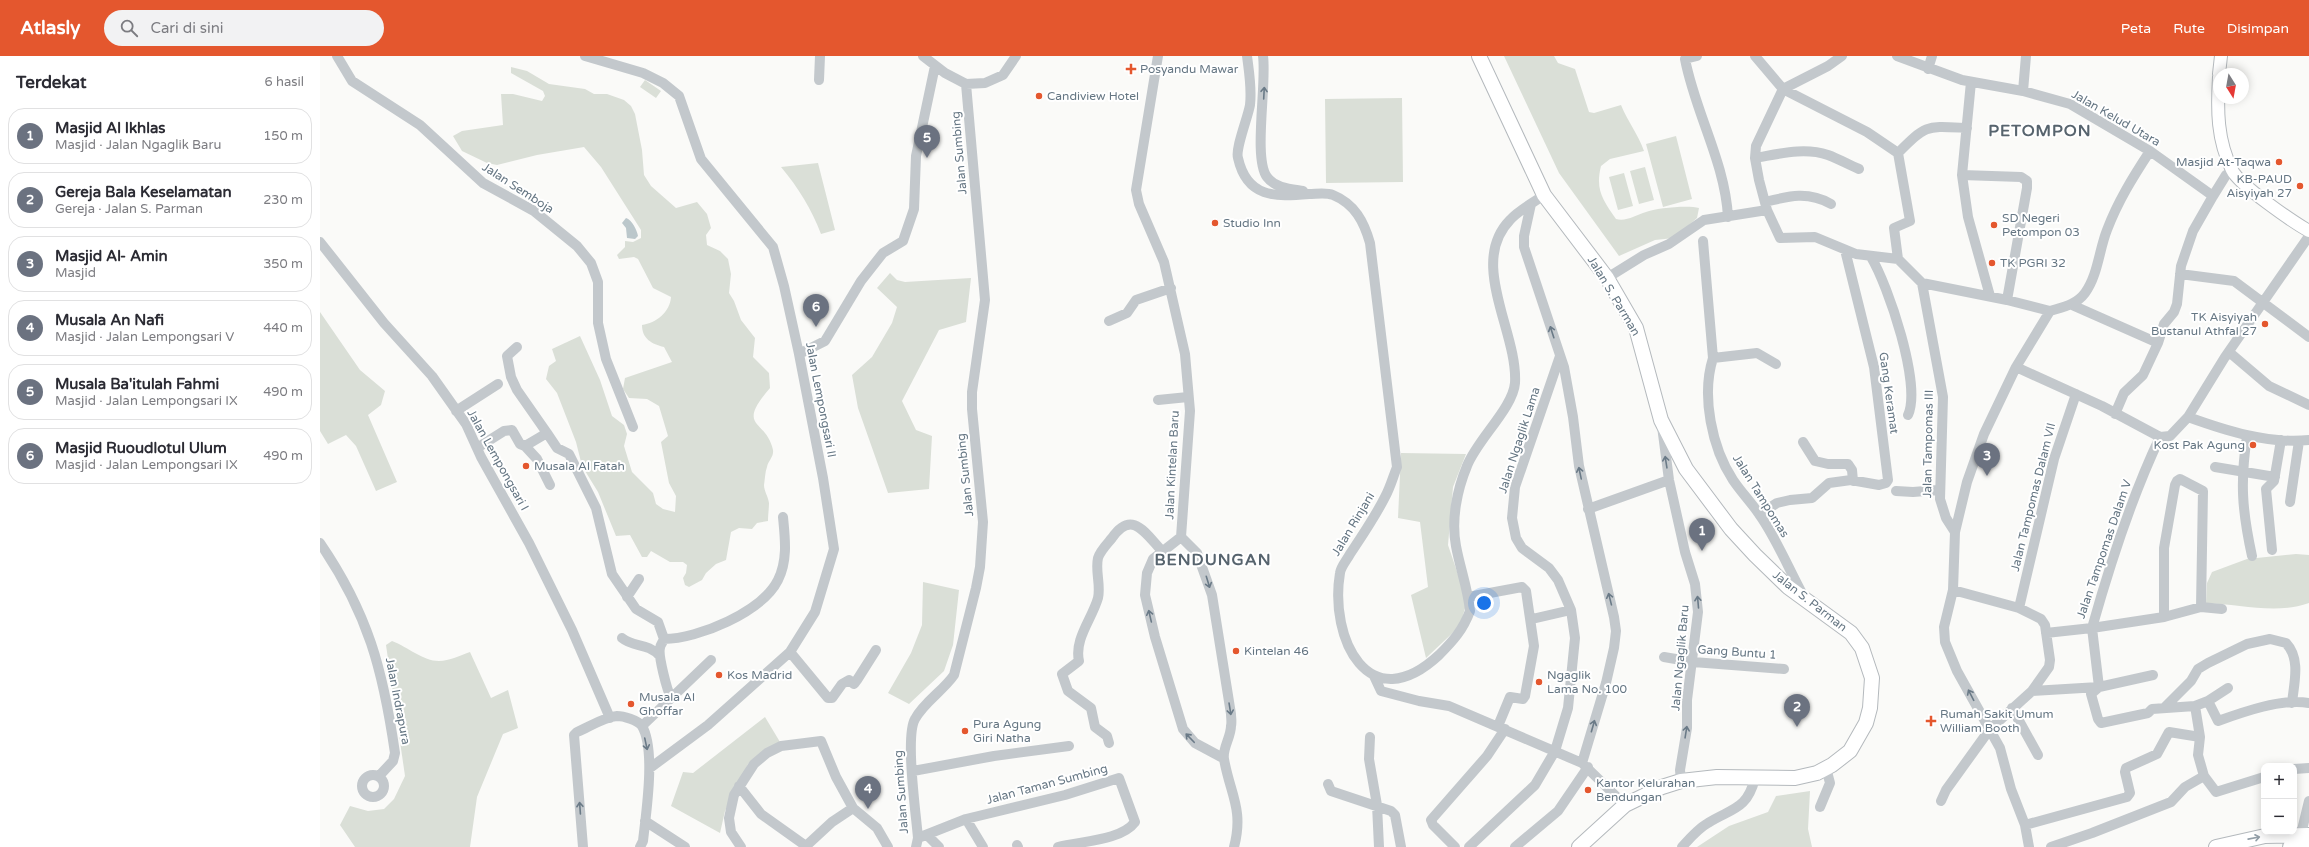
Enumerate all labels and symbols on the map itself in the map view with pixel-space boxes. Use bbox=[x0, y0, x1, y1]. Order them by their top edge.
place label: Posyandu Mawar bbox=[1140, 62, 1239, 76]
marker: Posyandu Mawar bbox=[1125, 63, 1137, 75]
north arrow bbox=[2213, 68, 2249, 104]
one-way arrow bbox=[1260, 87, 1267, 100]
street label: Jalan Kelud Utara bbox=[2069, 87, 2163, 149]
place label: Candiview Hotel bbox=[1047, 89, 1139, 103]
marker: Candiview Hotel bbox=[1034, 91, 1044, 101]
street label: Jalan Sumbing bbox=[948, 111, 970, 195]
district label: PETOMPON bbox=[1988, 121, 2092, 141]
pin: 5 bbox=[914, 125, 940, 158]
place label: Masjid At-Taqwa bbox=[2176, 155, 2271, 169]
marker: Masjid At-Taqwa bbox=[2274, 157, 2284, 167]
street label: Jalan Semboja bbox=[480, 160, 556, 216]
place label: KB-PAUD Aisyiyah 27 bbox=[2226, 172, 2292, 200]
marker: KB-PAUD Aisyiyah 27 bbox=[2295, 181, 2305, 191]
place label: SD Negeri Petompon 03 bbox=[2002, 211, 2080, 239]
place label: Studio Inn bbox=[1223, 216, 1281, 230]
marker: Studio Inn bbox=[1210, 218, 1220, 228]
marker: SD Negeri Petompon 03 bbox=[1989, 220, 1999, 230]
street label: Jalan S. Parman bbox=[1585, 254, 1643, 338]
place label: TK PGRI 32 bbox=[2000, 256, 2066, 270]
marker: TK PGRI 32 bbox=[1987, 258, 1997, 268]
pin: 6 bbox=[803, 294, 829, 327]
place label: TK Aisyiyah Bustanul Athfal 27 bbox=[2151, 310, 2257, 338]
marker: TK Aisyiyah Bustanul Athfal 27 bbox=[2260, 319, 2270, 329]
one-way arrow bbox=[1548, 325, 1555, 338]
street label: Jalan Lempongsari II bbox=[803, 341, 839, 459]
street label: Gang Keramat bbox=[1876, 351, 1902, 435]
street label: Jalan Ngaglik Lama bbox=[1495, 385, 1543, 495]
street label: Jalan Tampomas III bbox=[1920, 390, 1936, 498]
street label: Jalan Lempongsari I bbox=[464, 407, 532, 513]
street label: Jalan Kintelan Baru bbox=[1162, 410, 1182, 520]
street label: Jalan Tampomas Dalam VII bbox=[2008, 421, 2058, 573]
street label: Jalan Sumbing bbox=[954, 433, 976, 517]
place label: Kost Pak Agung bbox=[2154, 438, 2245, 452]
marker: Kost Pak Agung bbox=[2248, 440, 2258, 450]
pin: 3 bbox=[1974, 443, 2000, 476]
street label: Jalan Tampomas bbox=[1730, 452, 1792, 540]
one-way arrow bbox=[1662, 456, 1670, 469]
place label: Musala Al Fatah bbox=[534, 459, 625, 473]
marker: Musala Al Fatah bbox=[521, 461, 531, 471]
one-way arrow bbox=[1576, 466, 1584, 479]
street label: Jalan Tampomas Dalam V bbox=[2074, 477, 2135, 620]
street label: Jalan Rinjani bbox=[1329, 490, 1377, 558]
pin: 1 bbox=[1689, 518, 1715, 551]
district label: BENDUNGAN bbox=[1154, 550, 1272, 570]
street label: Jalan S. Parman bbox=[1770, 568, 1850, 634]
one-way arrow bbox=[1205, 575, 1212, 588]
your location bbox=[1474, 593, 1494, 613]
one-way arrow bbox=[1606, 593, 1613, 606]
one-way arrow bbox=[1694, 596, 1701, 609]
street label: Jalan Ngaglik Baru bbox=[1668, 604, 1692, 712]
one-way arrow bbox=[1146, 609, 1154, 622]
street label: Gang Buntu 1 bbox=[1697, 642, 1777, 662]
place label: Kintelan 46 bbox=[1244, 644, 1309, 658]
marker: Kintelan 46 bbox=[1231, 646, 1241, 656]
street label: Jalan Indrapura bbox=[383, 656, 413, 746]
place label: Kos Madrid bbox=[727, 668, 792, 682]
place label: Ngaglik Lama No. 100 bbox=[1547, 668, 1627, 696]
marker: Kos Madrid bbox=[714, 670, 724, 680]
marker: Ngaglik Lama No. 100 bbox=[1534, 677, 1544, 687]
one-way arrow bbox=[1967, 689, 1974, 701]
place label: Musala Al Ghoffar bbox=[639, 690, 695, 718]
pin: 2 bbox=[1784, 694, 1810, 727]
marker: Musala Al Ghoffar bbox=[626, 699, 636, 709]
one-way arrow bbox=[1226, 703, 1234, 716]
place label: Rumah Sakit Umum William Booth bbox=[1940, 707, 2054, 735]
marker: Rumah Sakit Umum William Booth bbox=[1925, 715, 1937, 727]
place label: Pura Agung Giri Natha bbox=[973, 717, 1041, 745]
one-way arrow bbox=[1589, 719, 1597, 732]
one-way arrow bbox=[1682, 725, 1690, 738]
marker: Pura Agung Giri Natha bbox=[960, 726, 970, 736]
one-way arrow bbox=[1185, 733, 1195, 743]
one-way arrow bbox=[643, 737, 651, 750]
street label: Jalan Sumbing bbox=[891, 750, 911, 834]
street label: Jalan Taman Sumbing bbox=[985, 761, 1109, 807]
pin: 4 bbox=[855, 776, 881, 809]
place label: Kantor Kelurahan Bendungan bbox=[1596, 776, 1695, 804]
marker: Kantor Kelurahan Bendungan bbox=[1583, 785, 1593, 795]
one-way arrow bbox=[576, 802, 583, 815]
one-way arrow bbox=[2247, 834, 2260, 842]

